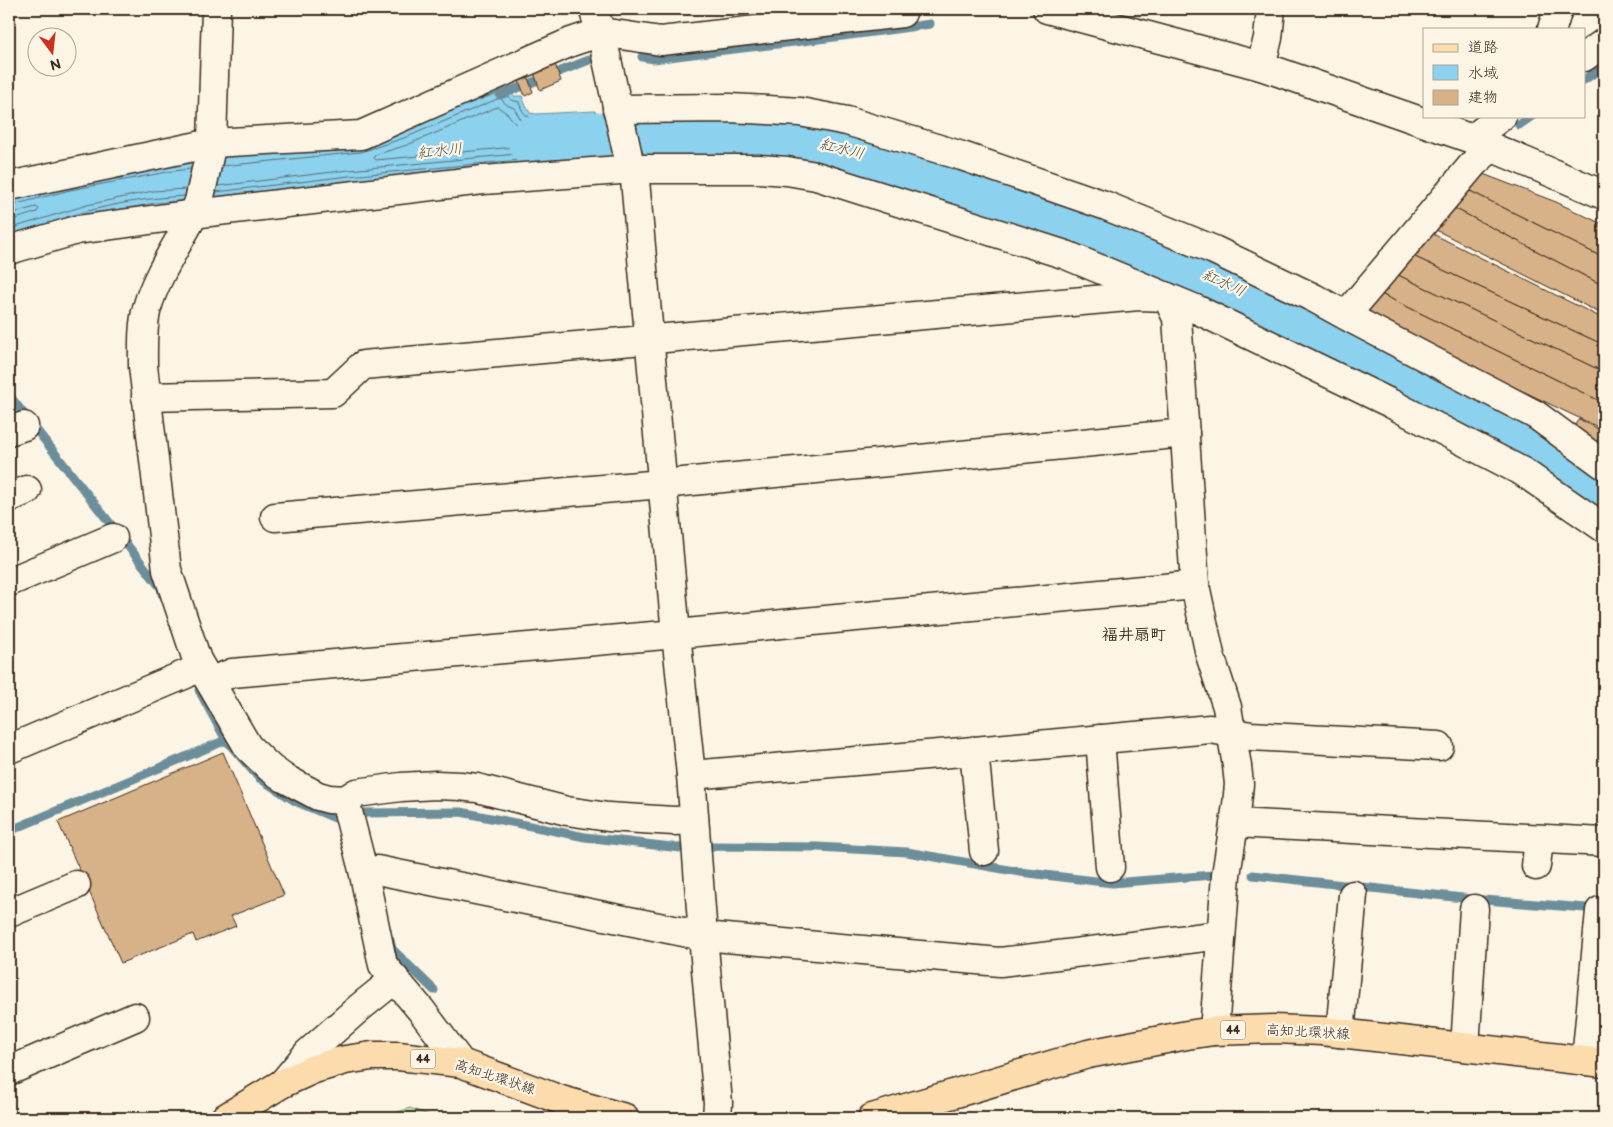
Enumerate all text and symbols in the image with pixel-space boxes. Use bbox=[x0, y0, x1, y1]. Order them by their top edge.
north arrow bbox=[28, 28, 78, 78]
legend bbox=[1423, 28, 1586, 118]
text: 道路 bbox=[1468, 38, 1498, 57]
text: N bbox=[48, 55, 63, 74]
text: 水域 bbox=[1468, 64, 1498, 83]
text: 建物 bbox=[1468, 88, 1498, 107]
water label: 紅水川 bbox=[818, 134, 866, 164]
water label: 紅水川 bbox=[417, 139, 463, 163]
water label: 紅水川 bbox=[1200, 265, 1248, 301]
district label: 福井扇町 bbox=[1102, 626, 1166, 645]
road number: 44 bbox=[1220, 1020, 1246, 1040]
street label: 高知北環状線 bbox=[1266, 1021, 1350, 1043]
road number: 44 bbox=[410, 1050, 436, 1068]
street label: 高知北環状線 bbox=[452, 1056, 538, 1098]

